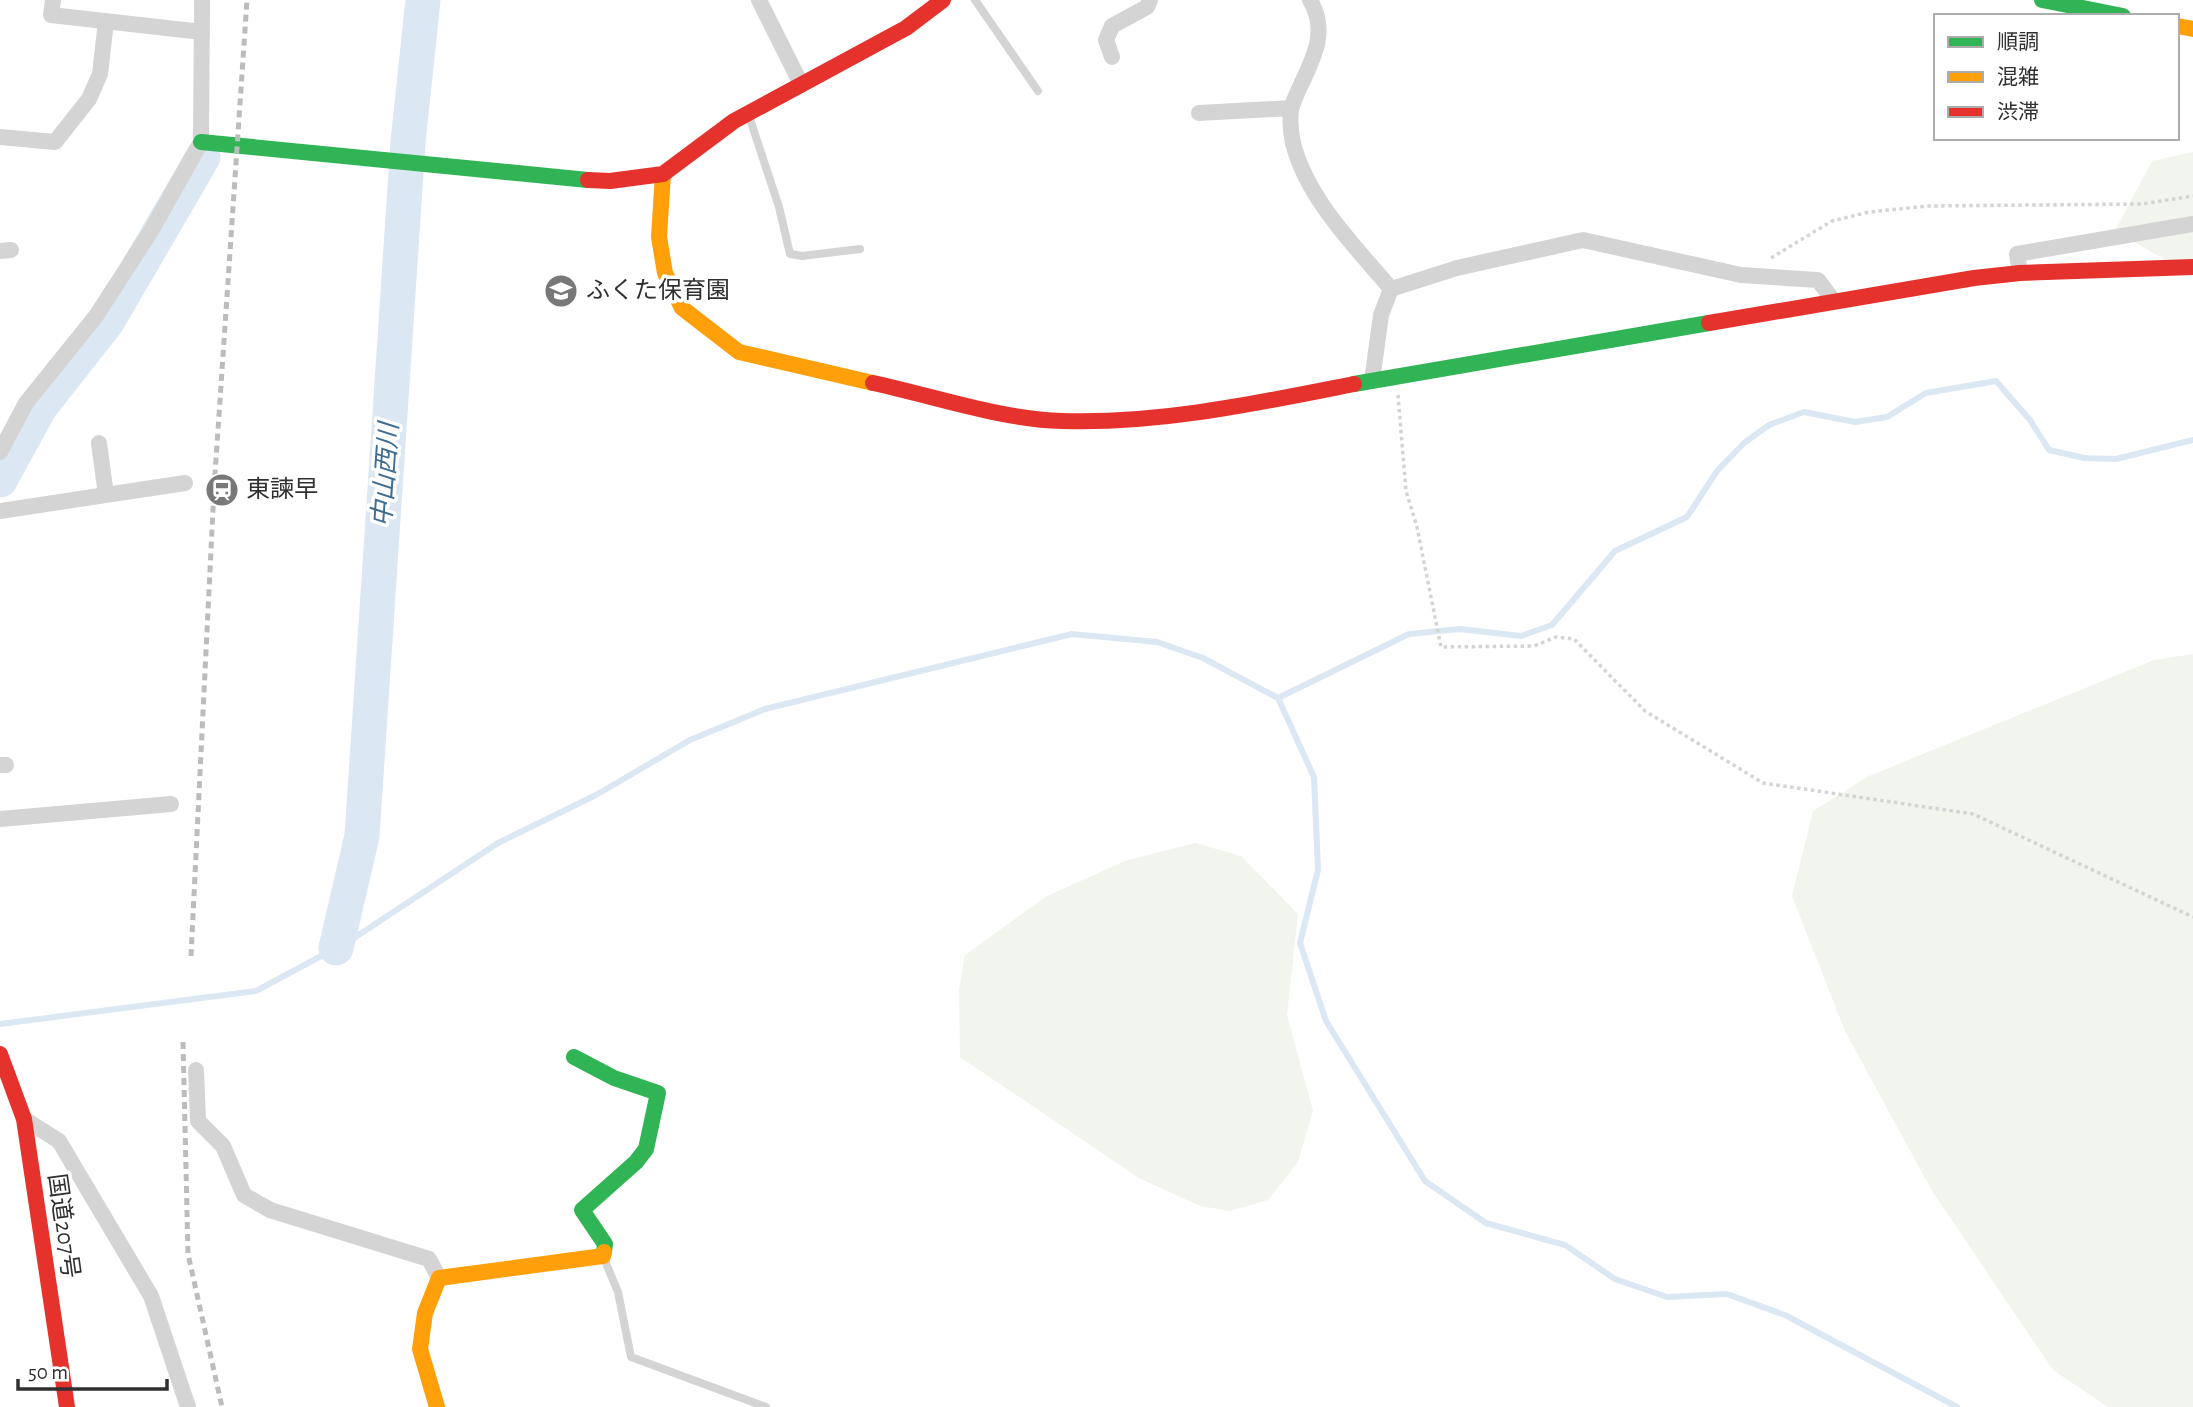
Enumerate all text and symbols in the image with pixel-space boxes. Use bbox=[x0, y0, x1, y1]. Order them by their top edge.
legend bbox=[1934, 14, 2179, 140]
text: 順調 bbox=[1997, 31, 2039, 53]
text: 混雑 bbox=[1997, 66, 2039, 88]
text: 渋滞 bbox=[1997, 101, 2039, 123]
school or university icon: ふくた保育園 bbox=[542, 272, 580, 310]
place label: ふくた保育園 bbox=[586, 277, 730, 303]
water label: 中山西川 bbox=[368, 419, 403, 528]
station icon: 東諫早 bbox=[203, 471, 241, 509]
place label: 東諫早 bbox=[246, 476, 318, 502]
street label: 国道207号 bbox=[44, 1172, 84, 1280]
scale bar bbox=[18, 1348, 166, 1392]
text: 50 m bbox=[28, 1362, 68, 1383]

